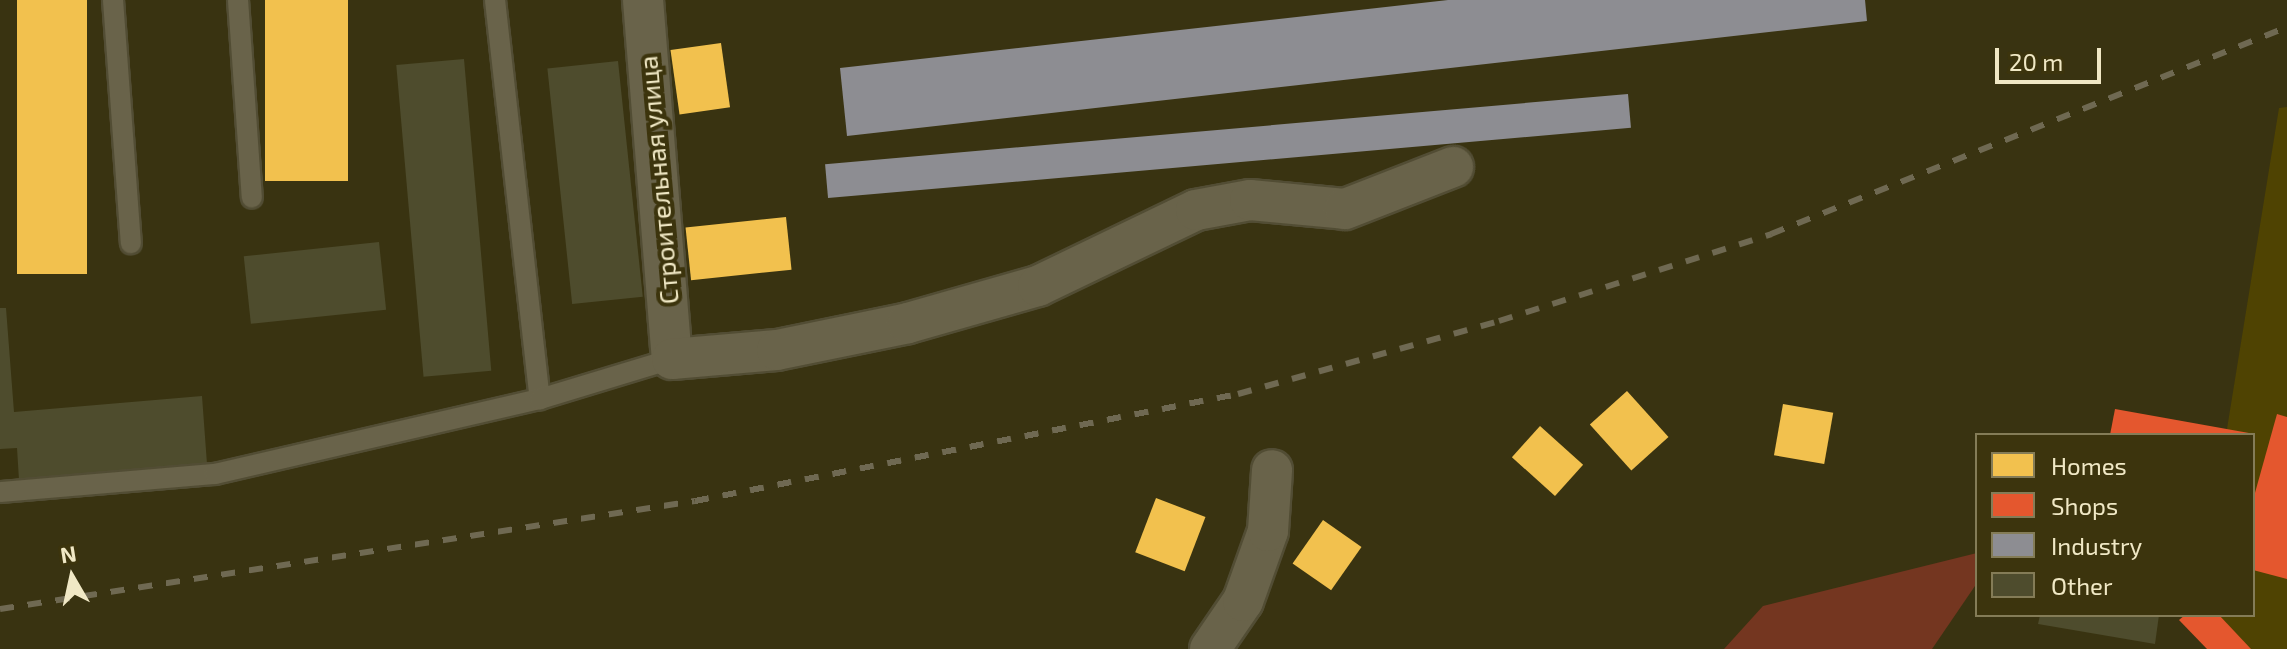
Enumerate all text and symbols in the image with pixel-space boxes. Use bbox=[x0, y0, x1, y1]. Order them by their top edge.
scale bar bbox=[1999, 32, 2105, 82]
text: 20 m bbox=[2009, 47, 2063, 76]
street label: Строительная улица bbox=[632, 54, 684, 306]
legend bbox=[1975, 433, 2255, 617]
text: Homes bbox=[2051, 451, 2127, 480]
text: Shops bbox=[2051, 491, 2118, 520]
text: Industry bbox=[2051, 531, 2142, 560]
north arrow bbox=[32, 537, 112, 617]
text: N bbox=[58, 539, 78, 567]
text: Other bbox=[2051, 571, 2113, 600]

